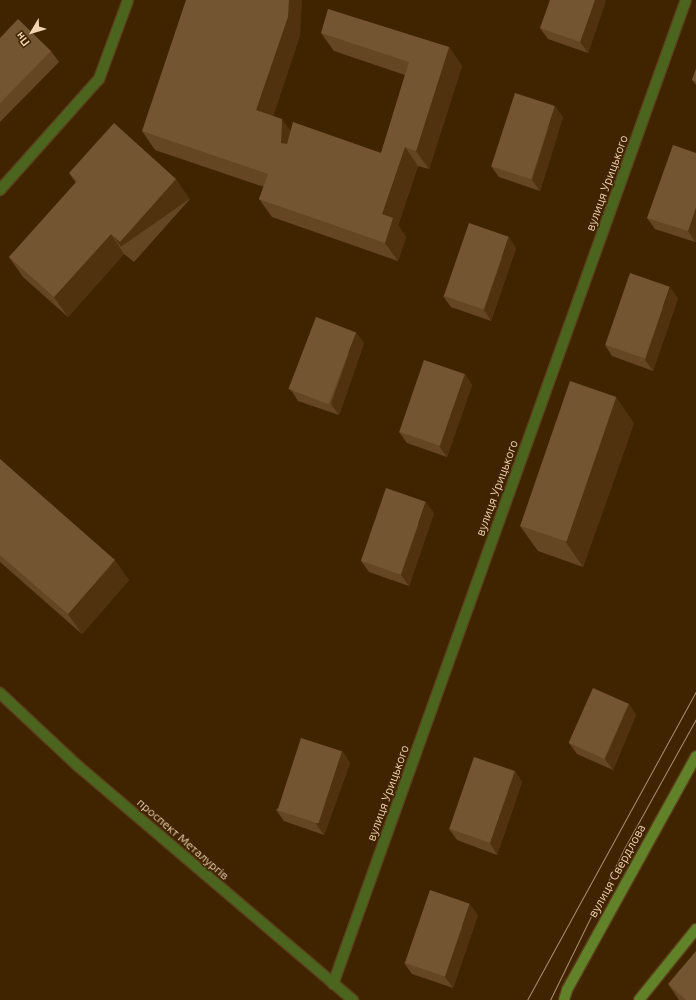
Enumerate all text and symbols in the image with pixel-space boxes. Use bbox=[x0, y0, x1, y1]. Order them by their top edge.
north arrow bbox=[12, 12, 52, 52]
text: Пн bbox=[13, 30, 32, 49]
street label: вулиця Урицького bbox=[583, 133, 631, 233]
street label: вулиця Урицького bbox=[473, 438, 521, 538]
street label: вулиця Урицького bbox=[364, 743, 412, 843]
street label: проспект Металургів bbox=[134, 795, 232, 883]
street label: вулиця Свердлова bbox=[585, 822, 649, 920]

